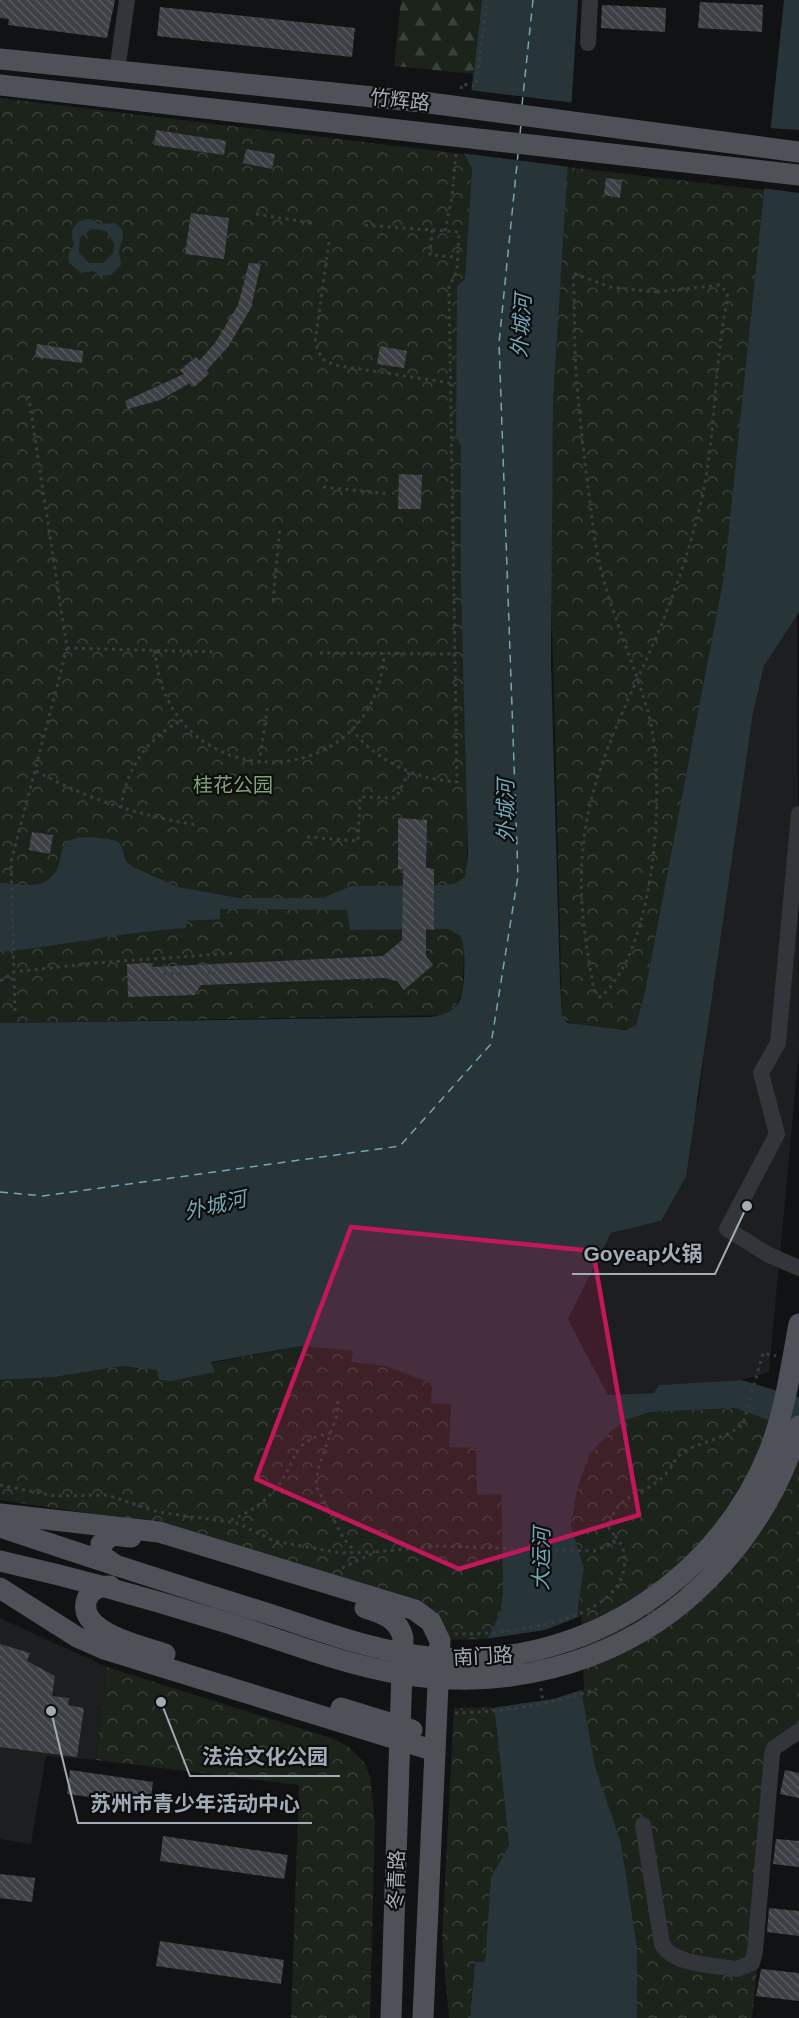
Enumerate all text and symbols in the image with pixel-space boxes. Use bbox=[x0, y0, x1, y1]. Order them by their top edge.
street label: 竹辉路 bbox=[369, 86, 431, 114]
water label: 外城河 bbox=[507, 290, 535, 358]
park label: 桂花公园 bbox=[193, 774, 273, 796]
water label: 外城河 bbox=[494, 776, 517, 843]
water label: 外城河 bbox=[182, 1186, 252, 1223]
callout: Goyeap火锅 bbox=[572, 1235, 715, 1274]
text: Goyeap火锅 bbox=[583, 1242, 703, 1265]
water label: 大运河 bbox=[529, 1523, 553, 1591]
street label: 南门路 bbox=[452, 1643, 514, 1669]
callout: 法治文化公园 bbox=[190, 1737, 340, 1776]
text: 法治文化公园 bbox=[202, 1745, 328, 1768]
callout: 苏州市青少年活动中心 bbox=[78, 1784, 312, 1823]
text: 苏州市青少年活动中心 bbox=[90, 1792, 300, 1815]
street label: 冬青路 bbox=[384, 1850, 408, 1910]

